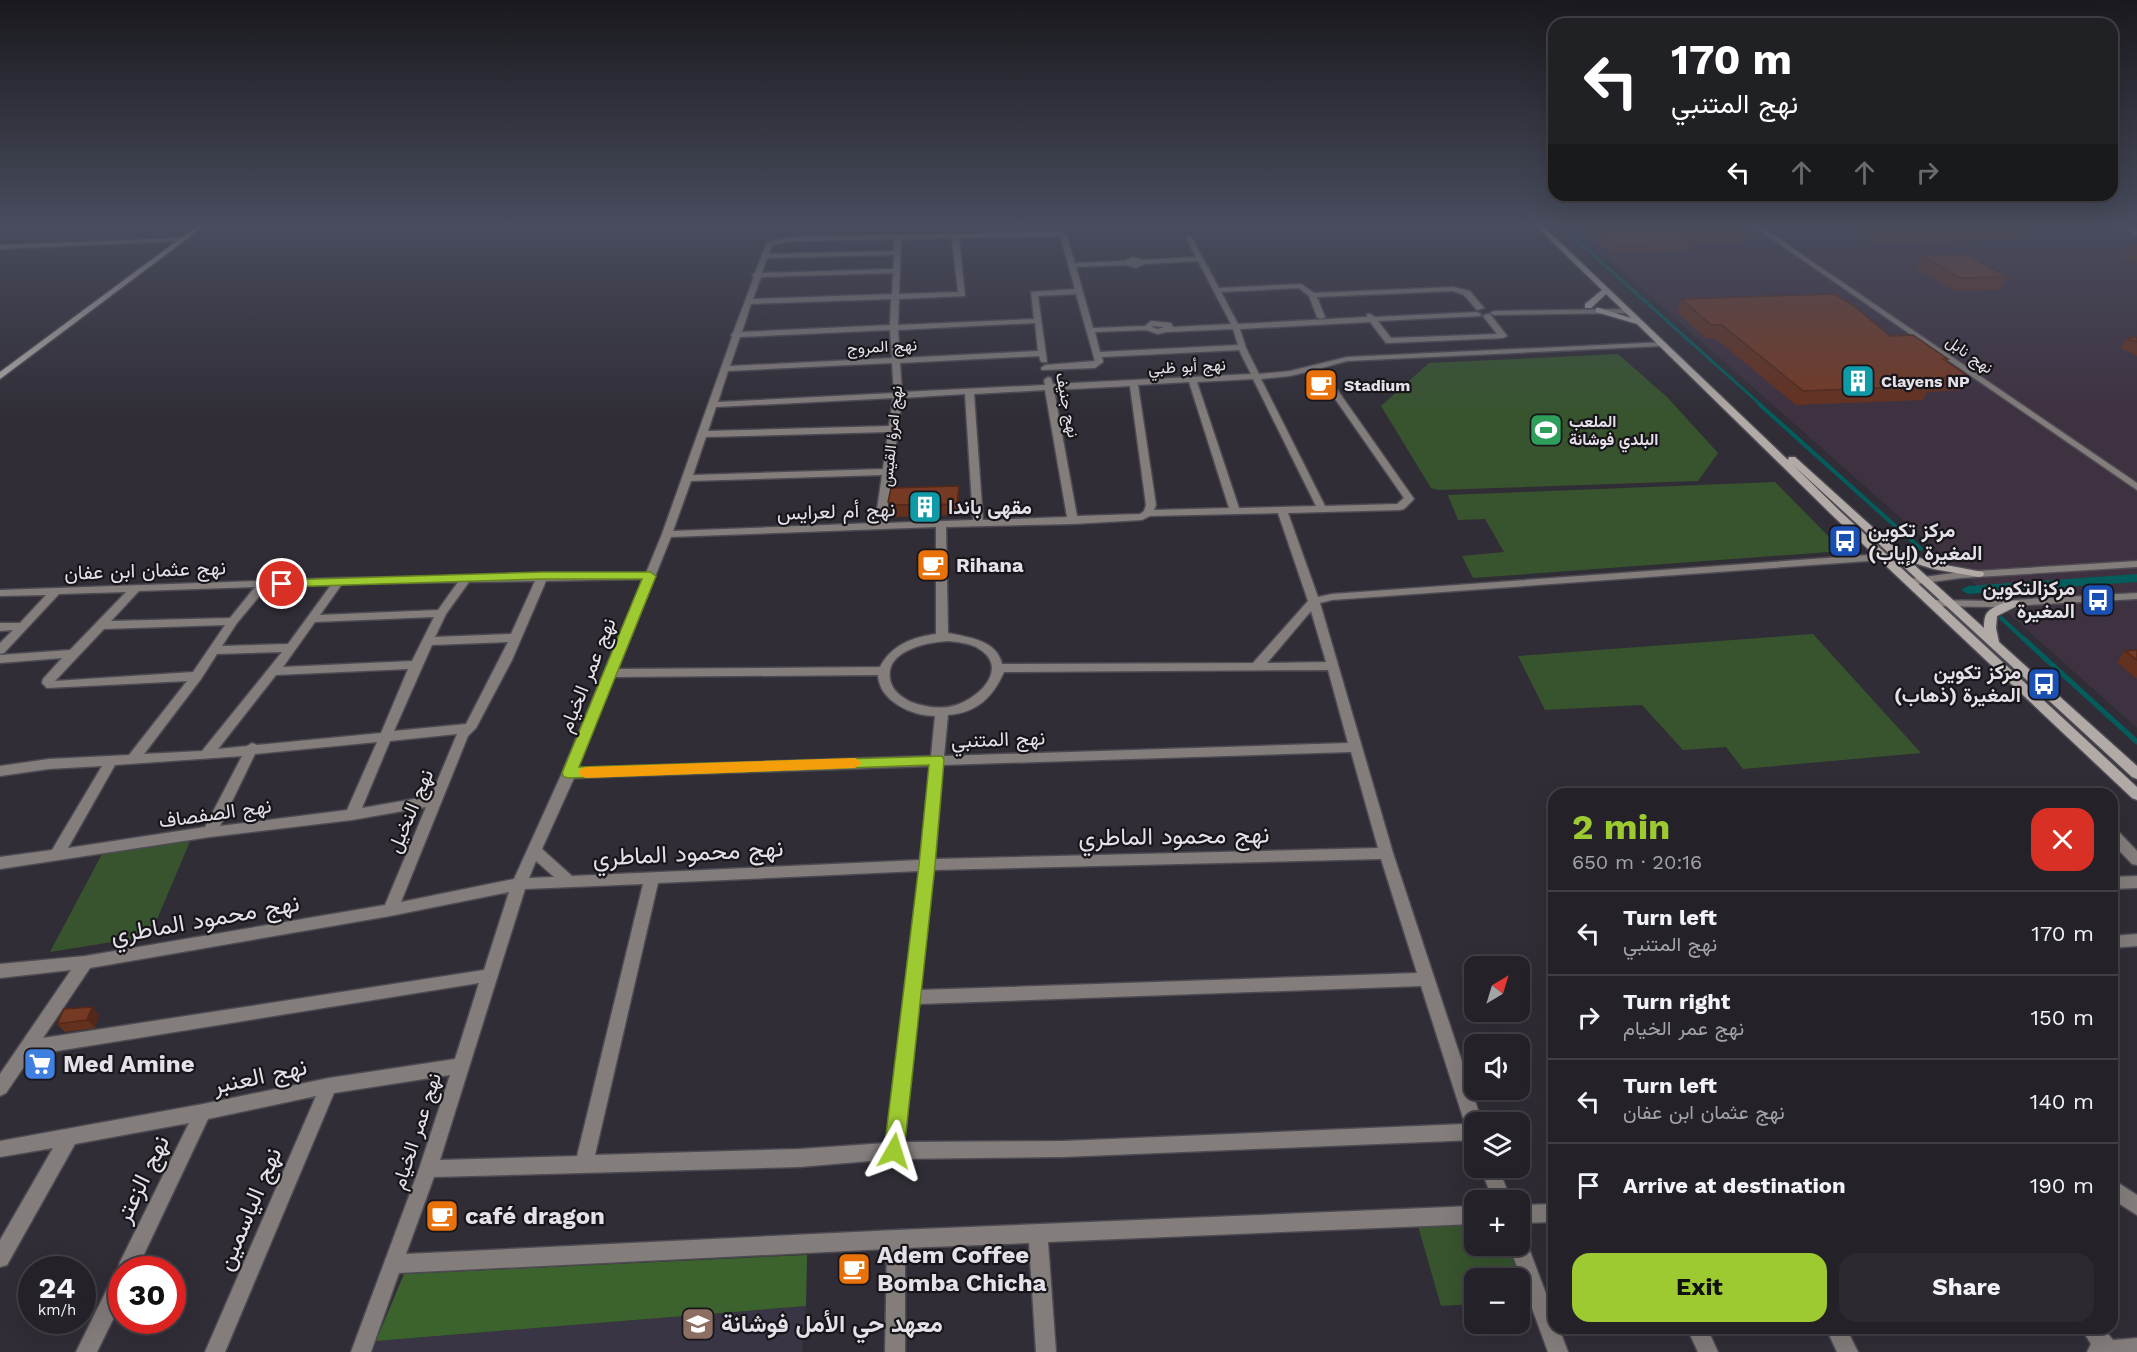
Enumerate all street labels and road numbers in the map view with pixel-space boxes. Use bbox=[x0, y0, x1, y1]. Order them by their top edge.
street label: نهج نابل bbox=[1941, 331, 1997, 379]
street label: نهج المروج bbox=[846, 335, 918, 360]
street label: نهج أبو ظبي bbox=[1148, 355, 1227, 382]
street label: نهج جنيف bbox=[1050, 371, 1083, 440]
street label: نهج امرؤ القيس bbox=[877, 385, 908, 488]
street label: نهج أم لعرايس bbox=[776, 497, 896, 527]
street label: نهج عثمان ابن عفان bbox=[64, 555, 226, 587]
street label: نهج عمر الخيام bbox=[553, 614, 623, 736]
street label: نهج المتنبي bbox=[950, 725, 1046, 758]
street label: نهج النخيل bbox=[382, 766, 440, 857]
street label: نهج الصفصاف bbox=[157, 793, 273, 835]
street label: نهج محمود الماطري bbox=[1078, 820, 1270, 857]
street label: نهج محمود الماطري bbox=[592, 834, 784, 877]
street label: نهج محمود الماطري bbox=[108, 889, 302, 954]
street label: نهج العنبر bbox=[209, 1052, 310, 1103]
street label: نهج عمر الخيام bbox=[386, 1070, 448, 1193]
street label: نهج الزعتر bbox=[108, 1131, 178, 1229]
street label: نهج الياسمين bbox=[211, 1143, 290, 1276]

